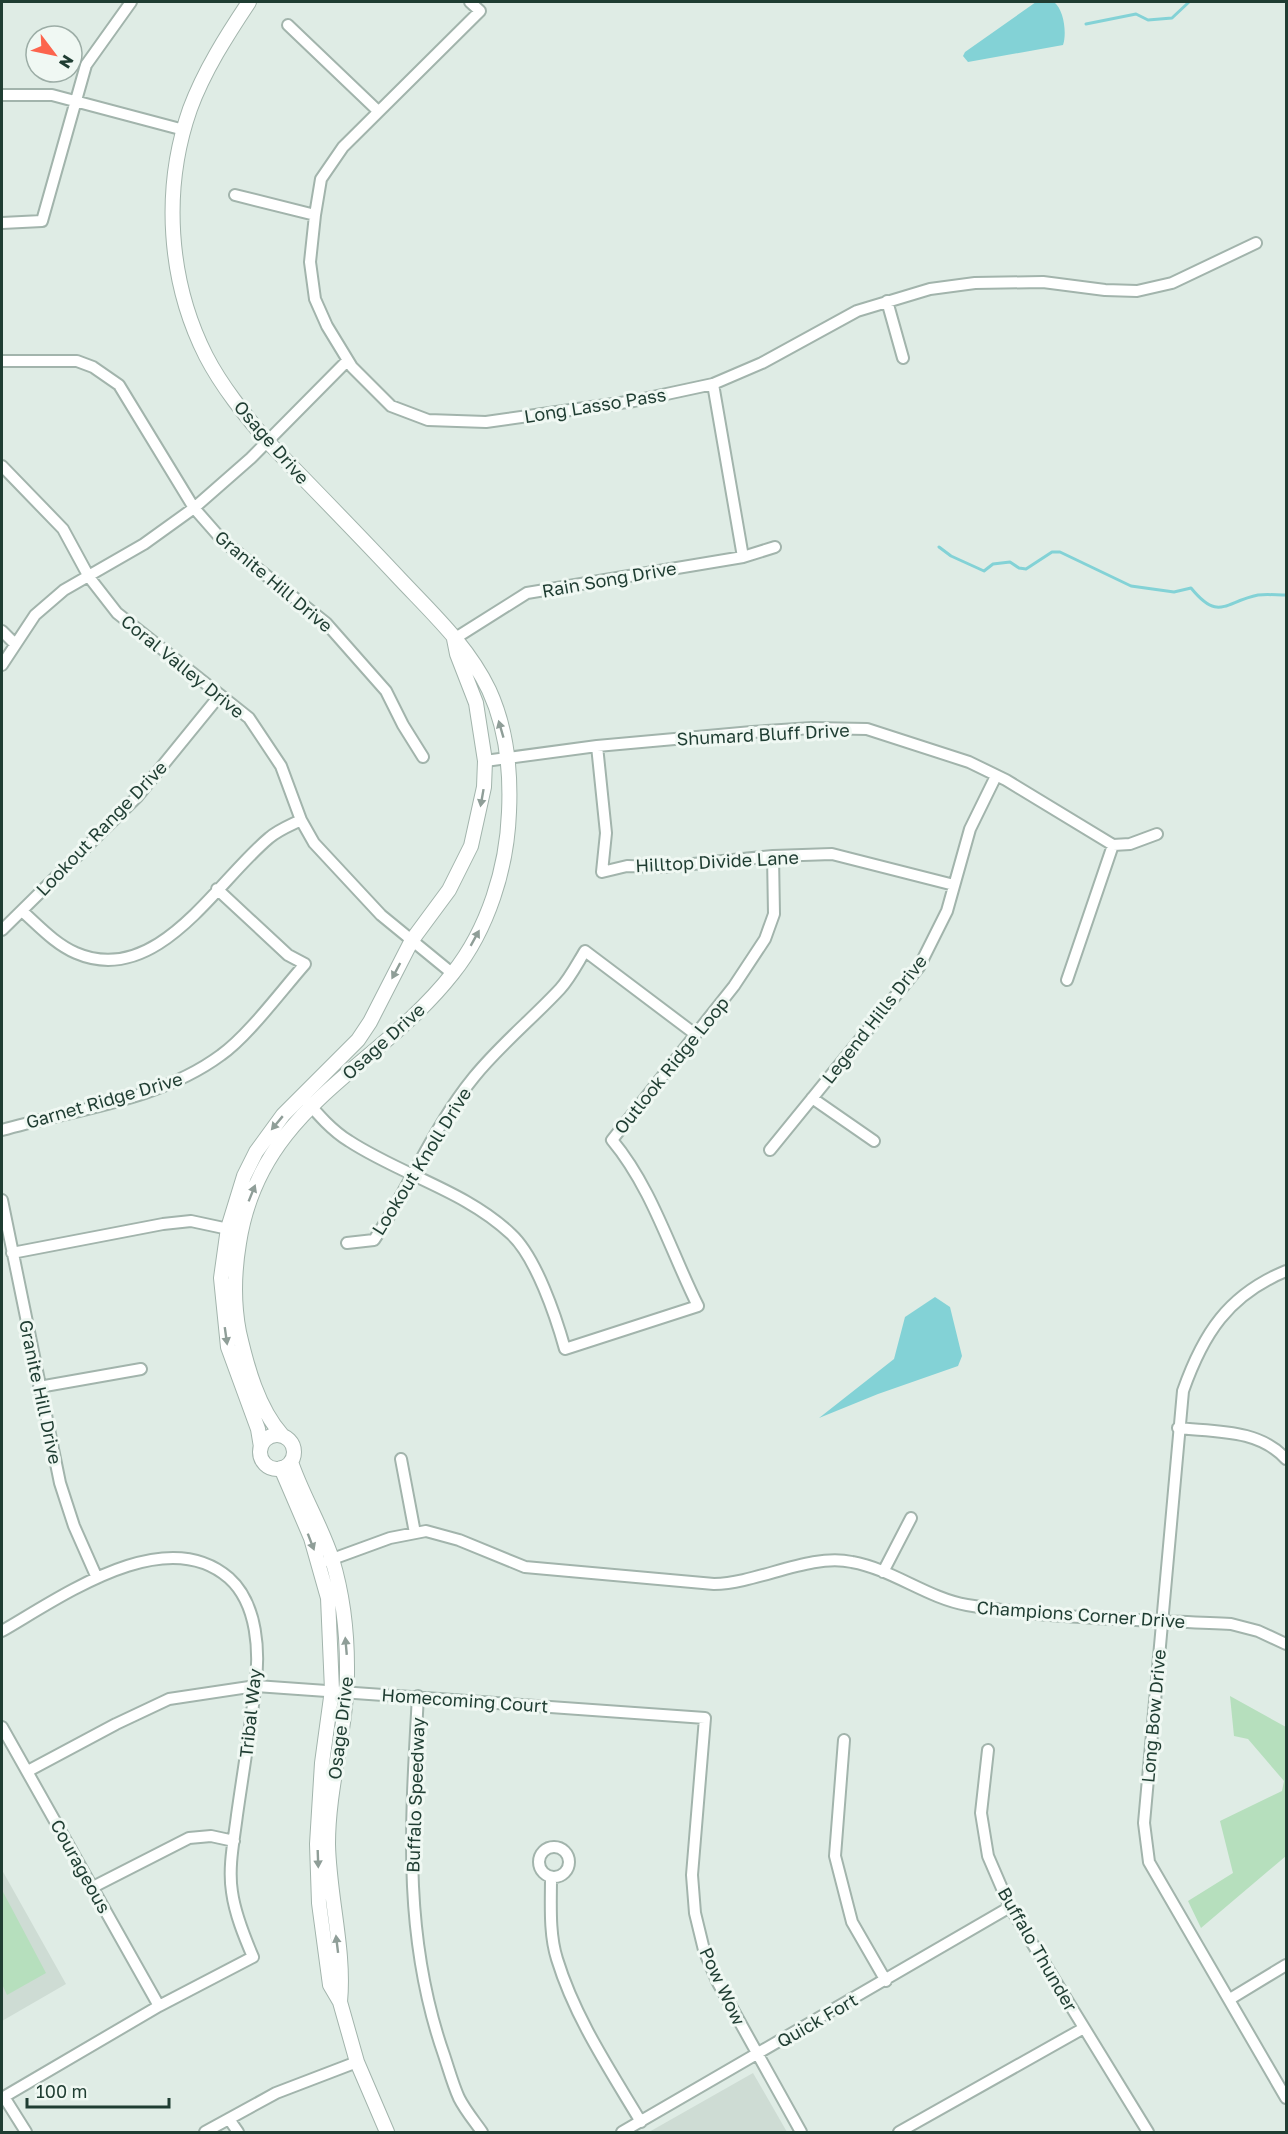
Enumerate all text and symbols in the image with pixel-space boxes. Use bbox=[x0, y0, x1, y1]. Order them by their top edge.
north arrow bbox=[24, 24, 84, 84]
text: N bbox=[55, 51, 78, 72]
street label: Long Lasso Pass bbox=[522, 383, 668, 427]
street label: Osage Drive bbox=[230, 396, 314, 488]
street label: Granite Hill Drive bbox=[211, 525, 337, 637]
street label: Rain Song Drive bbox=[540, 556, 678, 602]
street label: Coral Valley Drive bbox=[117, 610, 249, 722]
street label: Shumard Bluff Drive bbox=[676, 718, 850, 750]
one-way arrow bbox=[496, 720, 505, 738]
street label: Lookout Range Drive bbox=[31, 756, 171, 900]
one-way arrow bbox=[478, 789, 487, 808]
street label: Hilltop Divide Lane bbox=[635, 846, 799, 876]
one-way arrow bbox=[469, 930, 480, 946]
street label: Legend Hills Drive bbox=[817, 950, 931, 1088]
one-way arrow bbox=[392, 962, 401, 979]
street label: Outlook Ridge Loop bbox=[609, 992, 733, 1138]
street label: Osage Drive bbox=[337, 998, 429, 1084]
street label: Garnet Ridge Drive bbox=[23, 1067, 185, 1133]
street label: Lookout Knoll Drive bbox=[367, 1083, 475, 1239]
one-way arrow bbox=[272, 1115, 284, 1130]
one-way arrow bbox=[248, 1184, 257, 1202]
street label: Granite Hill Drive bbox=[15, 1318, 67, 1466]
one-way arrow bbox=[222, 1327, 231, 1346]
one-way arrow bbox=[307, 1533, 317, 1551]
street label: Champions Corner Drive bbox=[976, 1596, 1186, 1632]
one-way arrow bbox=[341, 1637, 351, 1656]
street label: Long Bow Drive bbox=[1136, 1648, 1170, 1784]
street label: Tribal Way bbox=[234, 1667, 266, 1759]
street label: Osage Drive bbox=[323, 1675, 357, 1781]
street label: Homecoming Court bbox=[381, 1683, 549, 1717]
street label: Buffalo Speedway bbox=[401, 1717, 429, 1873]
street label: Courageous bbox=[46, 1815, 116, 1917]
one-way arrow bbox=[313, 1850, 322, 1869]
street label: Buffalo Thunder bbox=[994, 1883, 1082, 2015]
one-way arrow bbox=[333, 1935, 342, 1954]
street label: Pow Wow bbox=[695, 1944, 751, 2029]
street label: Quick Fort bbox=[773, 1988, 861, 2052]
scale bar bbox=[27, 2071, 170, 2109]
text: 100 m bbox=[36, 2080, 87, 2102]

